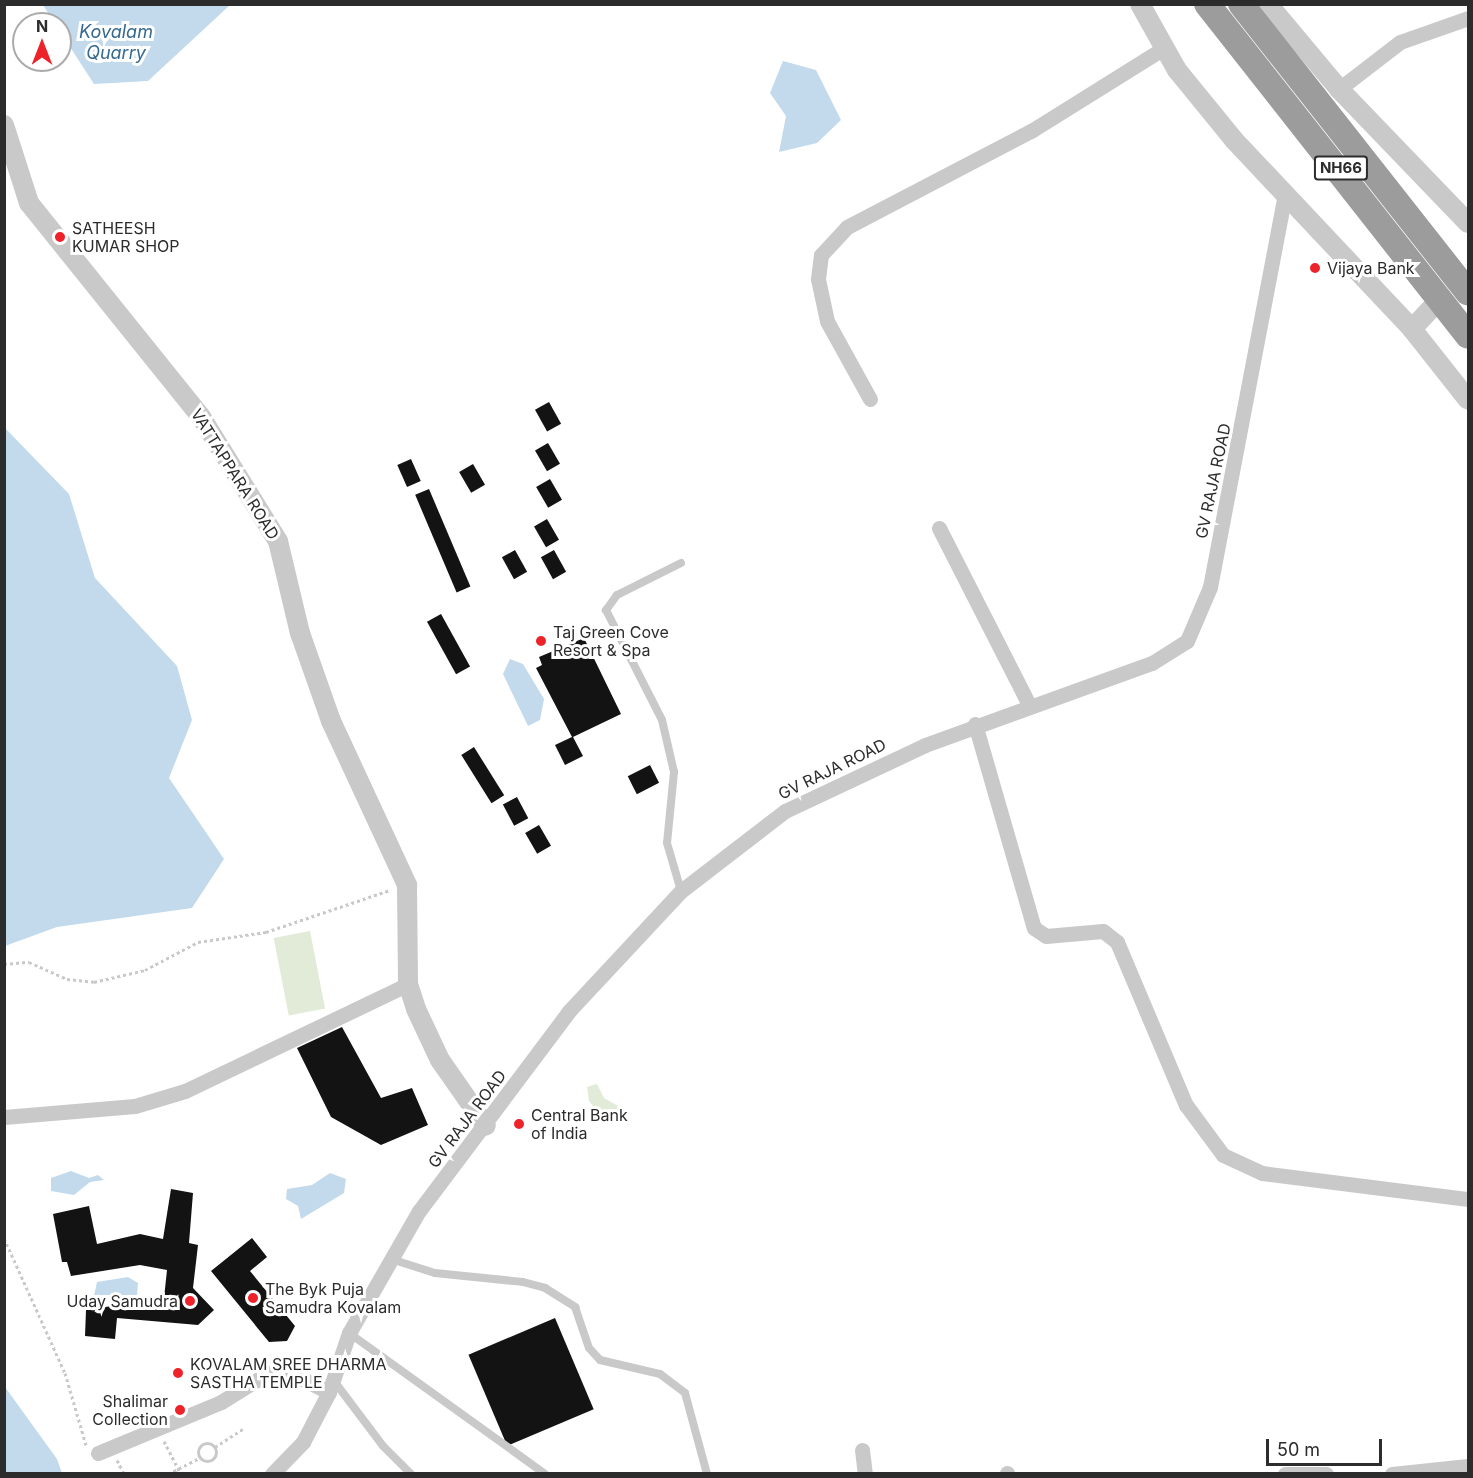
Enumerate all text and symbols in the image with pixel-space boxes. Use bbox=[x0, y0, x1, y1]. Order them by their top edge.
north arrow bbox=[12, 12, 72, 72]
text: N bbox=[36, 16, 48, 36]
water label: Kovalam Quarry bbox=[79, 22, 153, 64]
road number: NH66 bbox=[1312, 156, 1370, 180]
place label: SATHEESH KUMAR SHOP bbox=[72, 218, 180, 256]
marker: SATHEESH KUMAR SHOP bbox=[53, 230, 67, 244]
place label: Vijaya Bank bbox=[1327, 258, 1415, 278]
marker: Vijaya Bank bbox=[1308, 261, 1322, 275]
street label: VATTAPPARA ROAD bbox=[187, 405, 283, 543]
street label: GV RAJA ROAD bbox=[1191, 422, 1235, 540]
place label: Taj Green Cove Resort & Spa bbox=[553, 622, 669, 660]
marker: Taj Green Cove Resort & Spa bbox=[534, 634, 548, 648]
street label: GV RAJA ROAD bbox=[775, 735, 889, 803]
street label: GV RAJA ROAD bbox=[424, 1066, 510, 1172]
place label: Central Bank of India bbox=[531, 1105, 628, 1143]
marker: Central Bank of India bbox=[512, 1117, 526, 1131]
place label: The Byk Puja Samudra Kovalam bbox=[265, 1279, 401, 1317]
place label: Uday Samudra bbox=[67, 1291, 178, 1311]
marker: The Byk Puja Samudra Kovalam bbox=[246, 1291, 260, 1305]
marker: Uday Samudra bbox=[183, 1294, 197, 1308]
place label: KOVALAM SREE DHARMA SASTHA TEMPLE bbox=[190, 1354, 386, 1392]
marker: KOVALAM SREE DHARMA SASTHA TEMPLE bbox=[171, 1366, 185, 1380]
place label: Shalimar Collection bbox=[92, 1391, 168, 1429]
marker: Shalimar Collection bbox=[173, 1403, 187, 1417]
scale bar bbox=[1269, 1427, 1384, 1465]
text: 50 m bbox=[1277, 1439, 1320, 1460]

